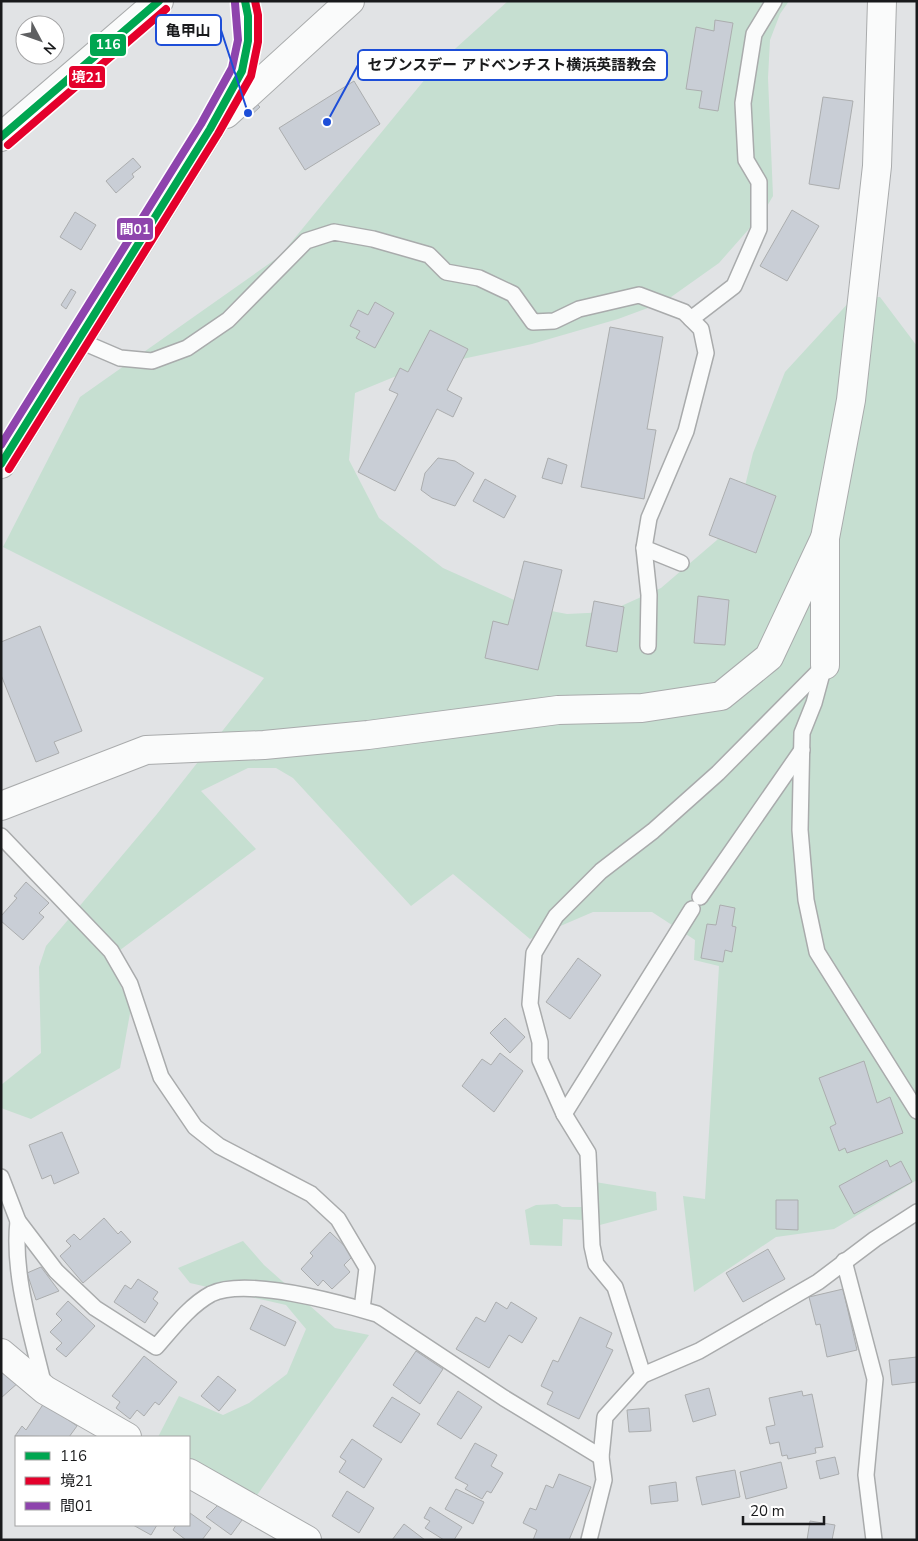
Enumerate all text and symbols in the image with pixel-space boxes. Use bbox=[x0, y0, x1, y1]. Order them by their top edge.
north arrow bbox=[15, 15, 65, 65]
callout: 亀甲山 bbox=[156, 15, 221, 45]
text: 亀甲山 bbox=[165, 21, 211, 41]
line badge: 116 bbox=[89, 33, 127, 57]
text: 116 bbox=[95, 35, 121, 54]
text: N bbox=[39, 38, 60, 58]
callout: セブンスデー アドベンチスト横浜英語教会 bbox=[358, 50, 667, 80]
text: セブンスデー アドベンチスト横浜英語教会 bbox=[368, 55, 656, 75]
line badge: 境21 bbox=[68, 65, 106, 89]
text: 境21 bbox=[72, 68, 102, 87]
line badge: 間01 bbox=[116, 217, 154, 241]
text: 間01 bbox=[120, 220, 150, 239]
legend bbox=[15, 1436, 190, 1526]
text: 116 bbox=[60, 1446, 87, 1466]
text: 境21 bbox=[60, 1471, 93, 1491]
scale bar bbox=[743, 1494, 824, 1526]
text: 間01 bbox=[60, 1496, 93, 1516]
text: 20 m bbox=[750, 1501, 785, 1521]

